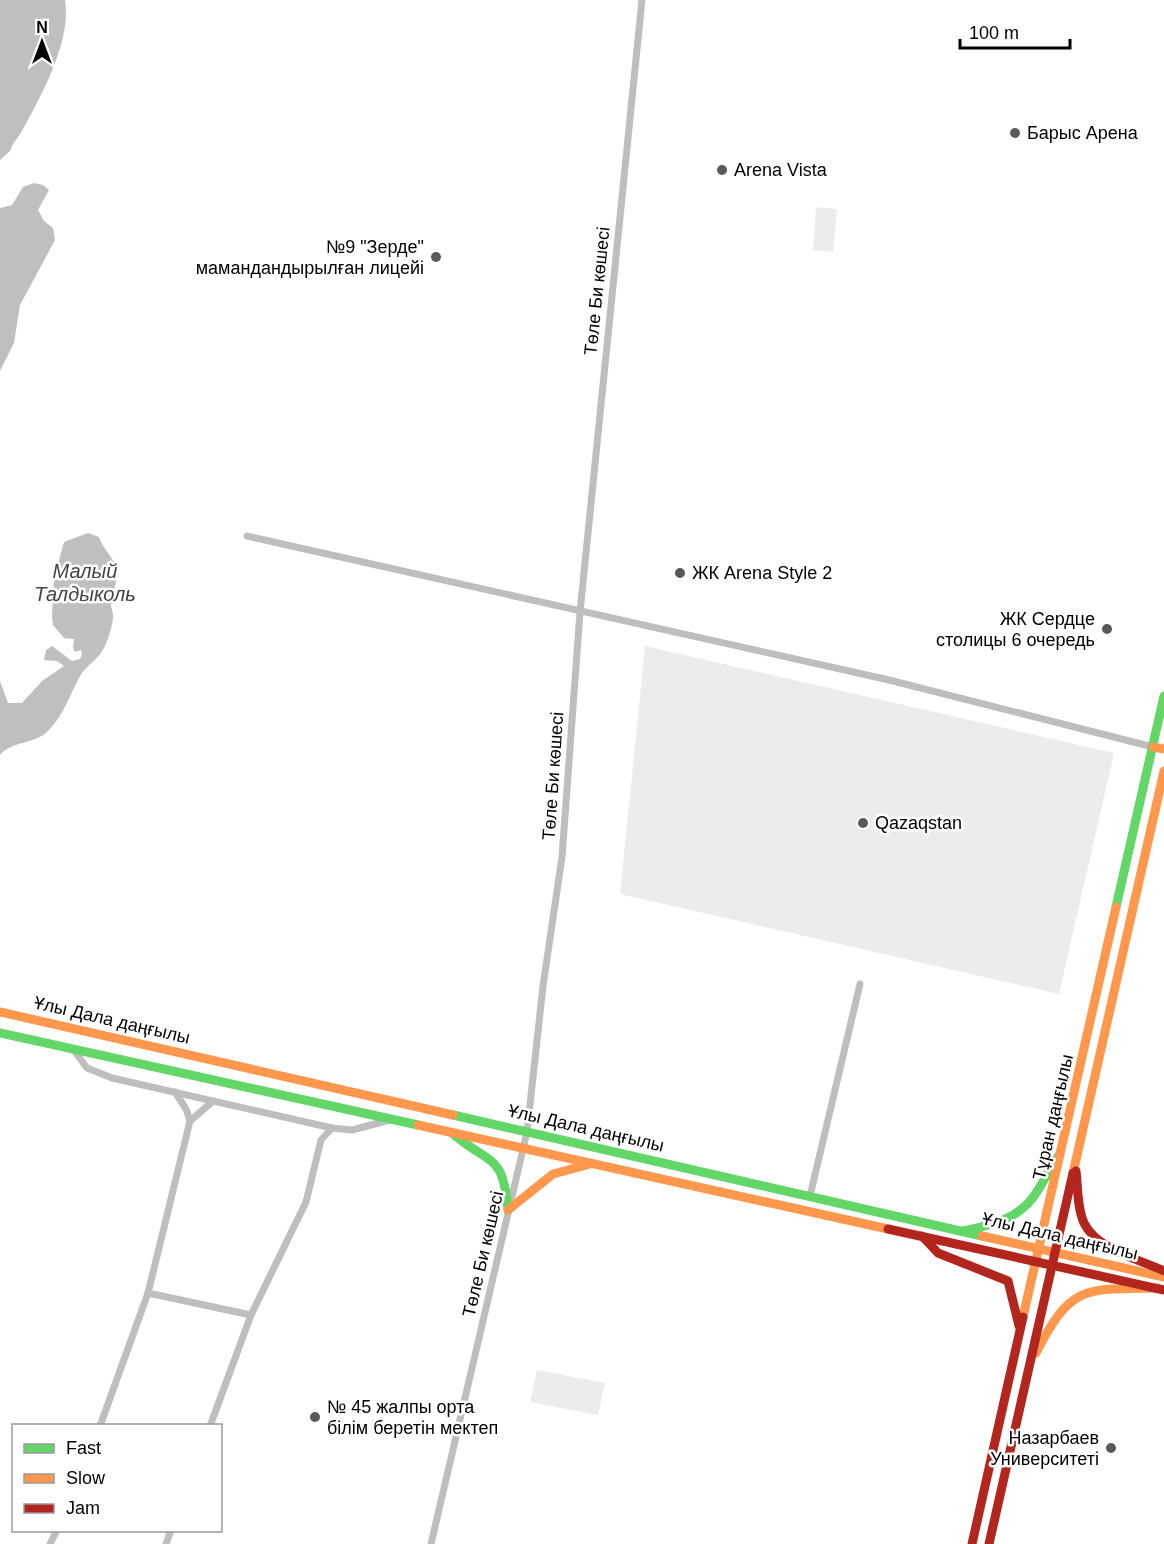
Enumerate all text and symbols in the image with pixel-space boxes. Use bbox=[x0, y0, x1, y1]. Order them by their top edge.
north arrow bbox=[12, 12, 72, 72]
scale bar bbox=[960, 12, 1070, 50]
text: N bbox=[36, 19, 48, 36]
text: 100 m bbox=[969, 23, 1019, 43]
place label: Барыс Арена bbox=[1027, 123, 1139, 143]
marker: Барыс Арена bbox=[1008, 126, 1022, 140]
place label: Arena Vista bbox=[734, 160, 828, 180]
marker: Arena Vista bbox=[715, 163, 729, 177]
street label: Төле Би көшесі bbox=[580, 226, 614, 356]
place label: №9 "Зерде" мамандандырылған лицейі bbox=[196, 237, 424, 278]
marker: №9 "Зерде" мамандандырылған лицейі bbox=[429, 250, 443, 264]
water label: Малый Талдыколь bbox=[34, 560, 136, 605]
place label: ЖК Arena Style 2 bbox=[692, 563, 832, 583]
marker: ЖК Arena Style 2 bbox=[673, 566, 687, 580]
place label: ЖК Сердце столицы 6 очередь bbox=[936, 609, 1095, 650]
marker: ЖК Сердце столицы 6 очередь bbox=[1100, 622, 1114, 636]
street label: Төле Би көшесі bbox=[539, 711, 567, 841]
place label: Qazaqstan bbox=[875, 813, 962, 833]
marker: Qazaqstan bbox=[856, 816, 870, 830]
street label: Ұлы Дала даңғылы bbox=[32, 992, 192, 1048]
street label: Тұран даңғылы bbox=[1029, 1052, 1077, 1182]
street label: Ұлы Дала даңғылы bbox=[506, 1100, 666, 1156]
street label: Төле Би көшесі bbox=[459, 1189, 507, 1319]
street label: Ұлы Дала даңғылы bbox=[980, 1208, 1140, 1264]
place label: № 45 жалпы орта білім беретін мектеп bbox=[327, 1397, 498, 1438]
marker: № 45 жалпы орта білім беретін мектеп bbox=[308, 1410, 322, 1424]
legend bbox=[12, 1424, 222, 1532]
place label: Назарбаев Университеті bbox=[990, 1428, 1099, 1469]
text: Fast bbox=[66, 1438, 101, 1458]
marker: Назарбаев Университеті bbox=[1104, 1441, 1118, 1455]
text: Slow bbox=[66, 1468, 106, 1488]
text: Jam bbox=[66, 1498, 100, 1518]

